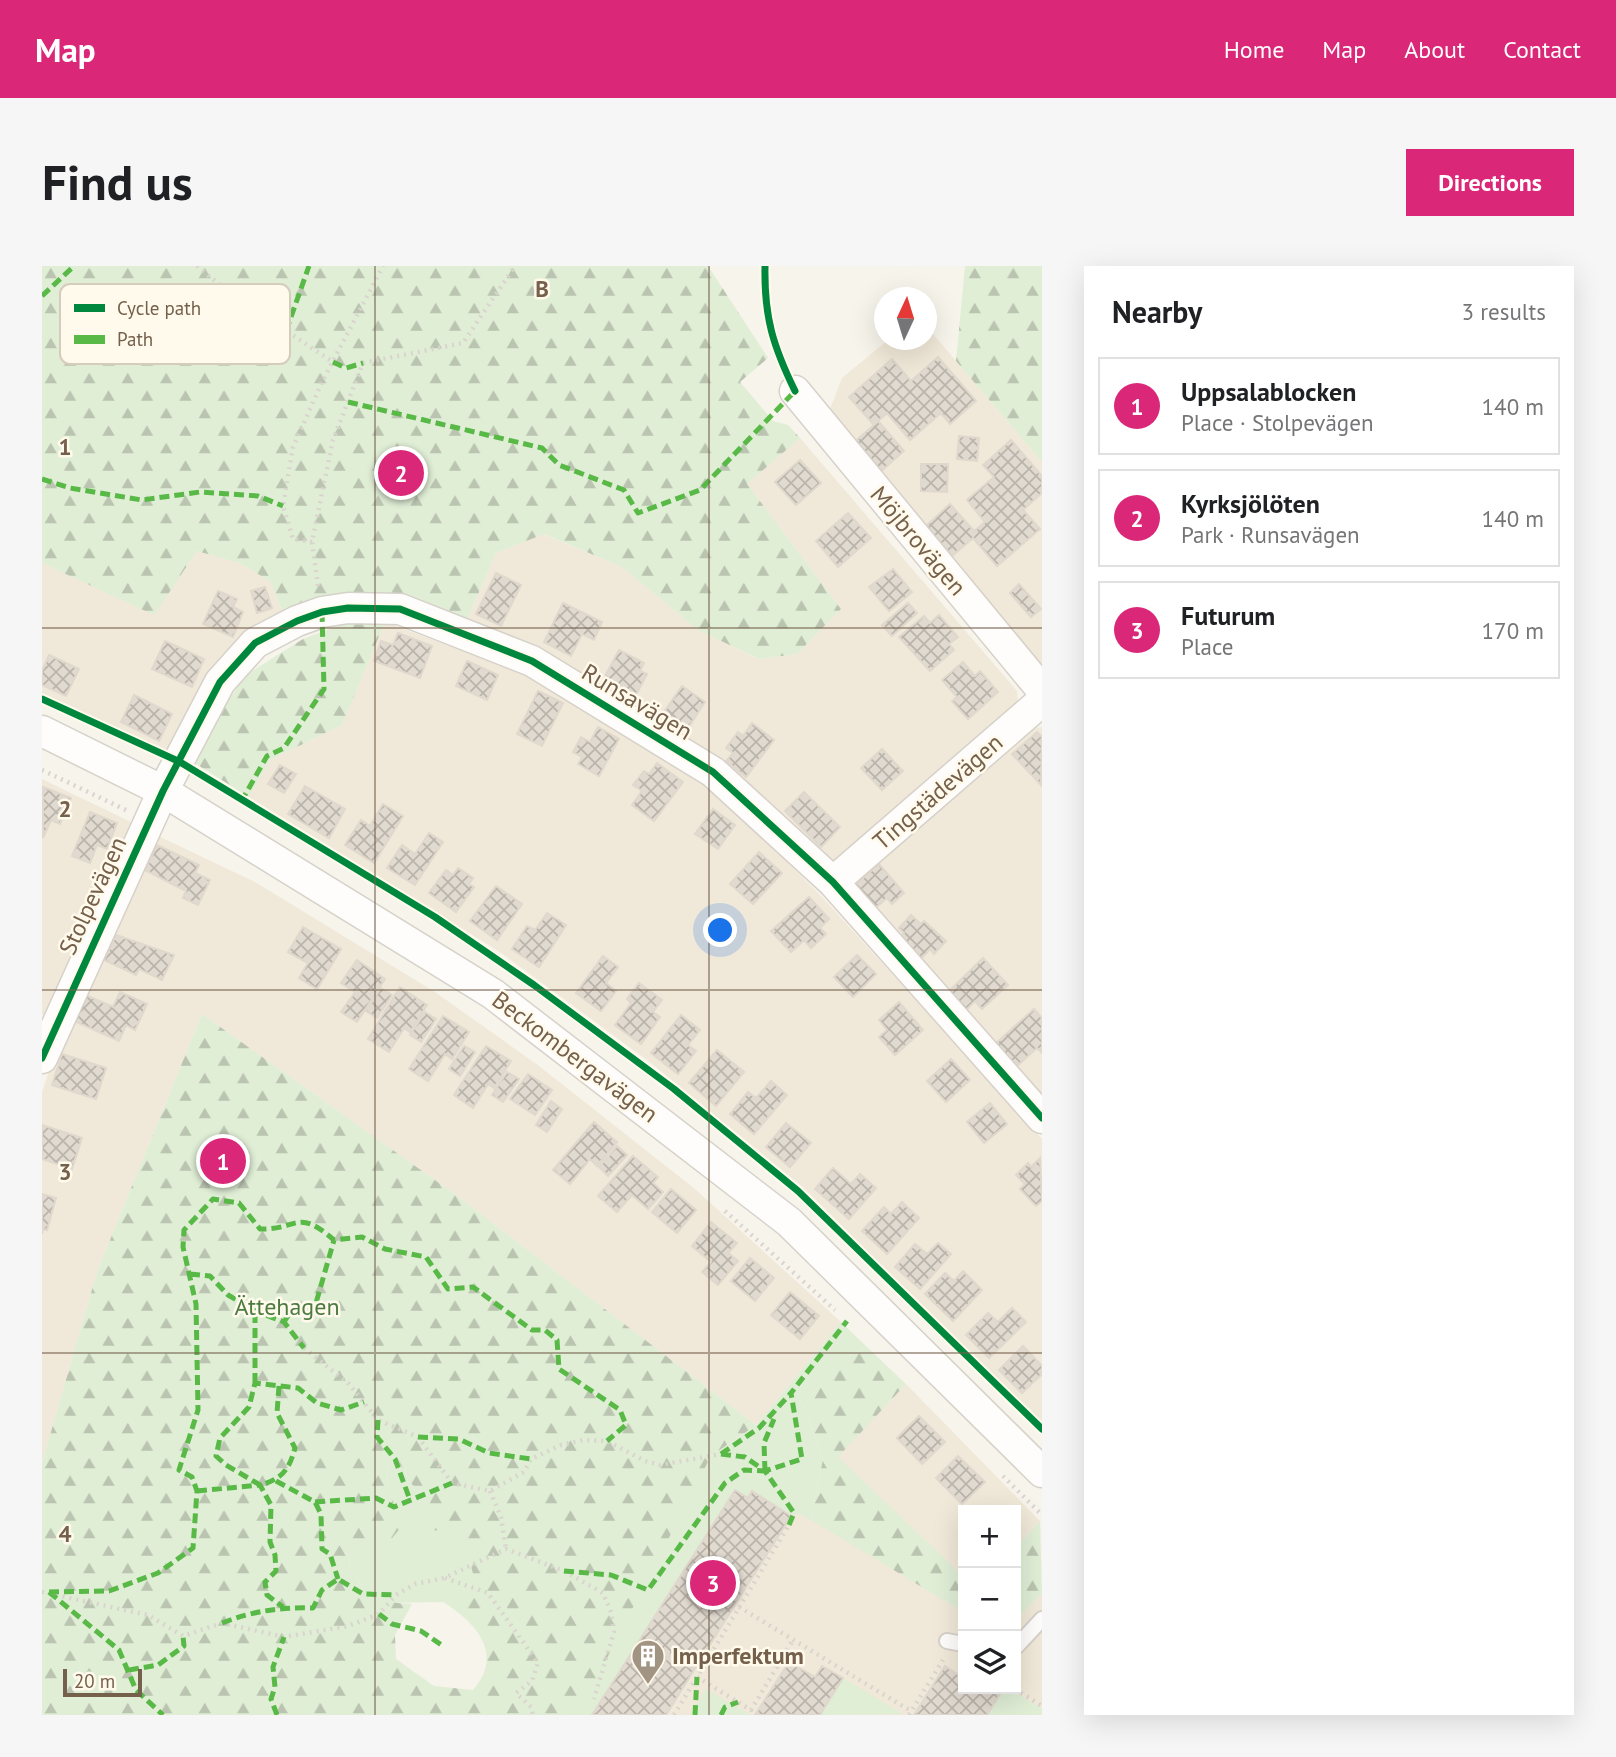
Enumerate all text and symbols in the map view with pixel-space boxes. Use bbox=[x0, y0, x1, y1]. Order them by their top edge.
text: Map bbox=[35, 28, 96, 71]
text: Home bbox=[1224, 34, 1284, 65]
text: Map bbox=[1322, 34, 1366, 65]
text: About bbox=[1404, 34, 1465, 65]
text: Contact bbox=[1503, 34, 1581, 65]
button: Directions bbox=[1406, 149, 1574, 216]
text: Find us bbox=[42, 150, 193, 214]
text: B bbox=[535, 274, 549, 303]
legend bbox=[60, 284, 290, 364]
north arrow bbox=[874, 287, 937, 350]
text: Nearby bbox=[1112, 292, 1202, 331]
text: Cycle path bbox=[117, 296, 201, 320]
text: 3 results bbox=[1462, 297, 1546, 326]
text: Path bbox=[117, 327, 153, 351]
text: Uppsalablocken bbox=[1181, 375, 1356, 408]
text: 1 bbox=[1130, 392, 1144, 421]
text: 140 m bbox=[1482, 392, 1544, 421]
text: Place · Stolpevägen bbox=[1181, 408, 1373, 437]
text: 1 bbox=[58, 432, 72, 461]
pin: 2 bbox=[378, 447, 424, 499]
street label: Möjbrovägen bbox=[864, 480, 973, 602]
text: Kyrksjölöten bbox=[1181, 487, 1320, 520]
text: 2 bbox=[1130, 504, 1144, 533]
text: 140 m bbox=[1482, 504, 1544, 533]
text: Park · Runsavägen bbox=[1181, 520, 1360, 549]
text: Futurum bbox=[1181, 599, 1275, 632]
text: 3 bbox=[1130, 616, 1144, 645]
text: 170 m bbox=[1482, 616, 1544, 645]
text: Place bbox=[1181, 632, 1234, 661]
street label: Runsavägen bbox=[576, 656, 698, 747]
street label: Tingstädevägen bbox=[866, 727, 1009, 857]
text: 2 bbox=[58, 794, 72, 823]
street label: Stolpevägen bbox=[52, 832, 133, 960]
your location bbox=[703, 913, 737, 947]
street label: Beckombergavägen bbox=[486, 984, 665, 1129]
pin: 1 bbox=[200, 1135, 246, 1187]
text: 3 bbox=[58, 1157, 72, 1186]
park label: Ättehagen bbox=[234, 1291, 340, 1322]
map controls bbox=[958, 1505, 1021, 1694]
button: + bbox=[958, 1505, 1021, 1568]
text: 4 bbox=[58, 1519, 72, 1548]
pin: 3 bbox=[690, 1557, 736, 1609]
button: − bbox=[958, 1568, 1021, 1631]
button: layers bbox=[958, 1631, 1021, 1694]
building icon: Imperfektum bbox=[629, 1637, 667, 1686]
place label: Imperfektum bbox=[672, 1640, 804, 1671]
scale bar bbox=[63, 1666, 142, 1698]
text: 20 m bbox=[74, 1669, 115, 1693]

